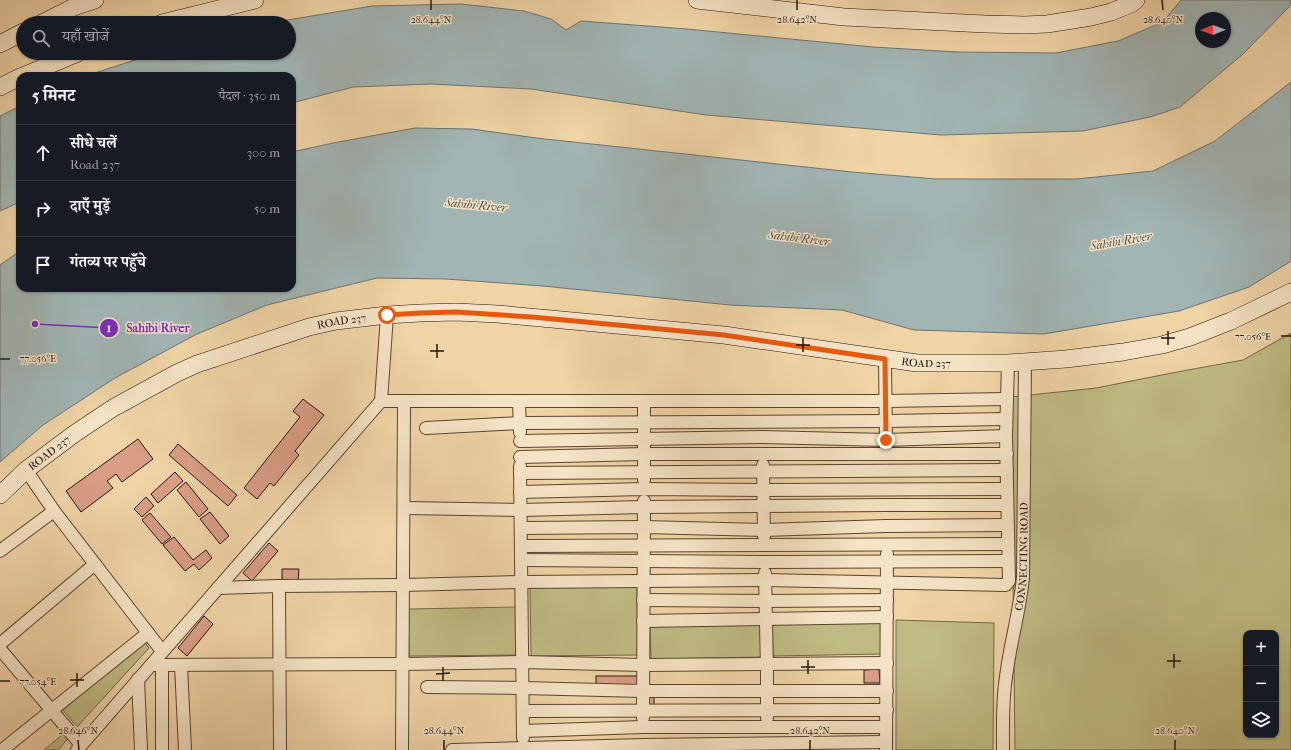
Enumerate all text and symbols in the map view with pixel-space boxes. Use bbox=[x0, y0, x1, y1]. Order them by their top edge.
north arrow bbox=[1195, 12, 1231, 48]
text: 28.644°N bbox=[411, 14, 452, 26]
text: 28.642°N bbox=[777, 14, 817, 26]
text: 28.640°N bbox=[1143, 14, 1183, 26]
search box bbox=[16, 16, 296, 60]
icon: search bbox=[30, 27, 52, 49]
text: यहाँ खोजें bbox=[62, 27, 109, 45]
text: 5 मिनट bbox=[32, 85, 75, 105]
text: पैदल · 350 m bbox=[219, 88, 280, 103]
text: सीधे चलें bbox=[70, 134, 117, 152]
icon: ahead bbox=[32, 142, 54, 164]
text: 300 m bbox=[247, 145, 280, 160]
text: Road 237 bbox=[70, 157, 120, 172]
water label: Sahibi River bbox=[443, 195, 509, 215]
text: दाएँ मुड़ें bbox=[70, 197, 110, 215]
icon: right bbox=[32, 198, 54, 220]
text: 50 m bbox=[254, 201, 280, 216]
water label: Sahibi River bbox=[766, 227, 832, 249]
water label: Sahibi River bbox=[1088, 228, 1154, 253]
text: गंतव्य पर पहुँचे bbox=[70, 253, 146, 271]
icon: arrive bbox=[32, 254, 54, 276]
route start bbox=[378, 306, 396, 324]
street label: ROAD 237 bbox=[316, 311, 367, 332]
callout: Sahibi River bbox=[99, 316, 198, 340]
text: 1 bbox=[107, 321, 111, 335]
text: Sahibi River bbox=[126, 321, 190, 335]
text: 77.056°E bbox=[1235, 331, 1271, 343]
text: 77.056°E bbox=[20, 353, 56, 365]
street label: ROAD 237 bbox=[901, 354, 951, 370]
route end bbox=[877, 431, 895, 449]
street label: ROAD 237 bbox=[25, 433, 73, 473]
street label: CONNECTING ROAD bbox=[1012, 502, 1030, 612]
map controls bbox=[1243, 630, 1279, 738]
button: + bbox=[1243, 630, 1279, 666]
button: − bbox=[1243, 666, 1279, 702]
text: 77.054°E bbox=[20, 676, 56, 688]
button: layers bbox=[1243, 702, 1279, 738]
text: 28.646°N bbox=[58, 725, 98, 737]
text: 28.644°N bbox=[424, 725, 465, 737]
text: 28.642°N bbox=[790, 725, 830, 737]
text: 28.640°N bbox=[1155, 725, 1195, 737]

